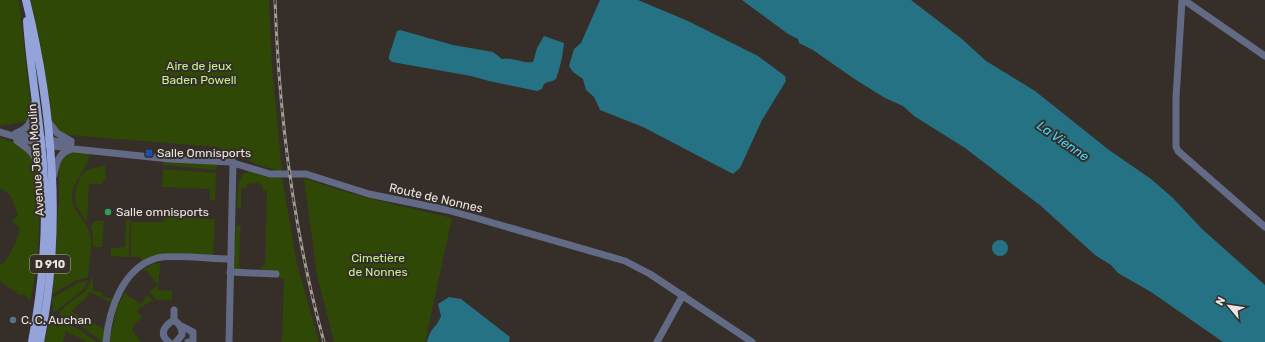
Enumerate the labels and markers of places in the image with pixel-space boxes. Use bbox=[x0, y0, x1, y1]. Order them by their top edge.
place label: Salle Omnisports bbox=[157, 146, 251, 160]
marker: Salle Omnisports bbox=[144, 148, 154, 158]
place label: Salle omnisports bbox=[116, 205, 209, 219]
marker: Salle omnisports bbox=[103, 207, 113, 217]
place label: C. C. Auchan bbox=[21, 313, 91, 327]
marker: C. C. Auchan bbox=[8, 315, 18, 325]

